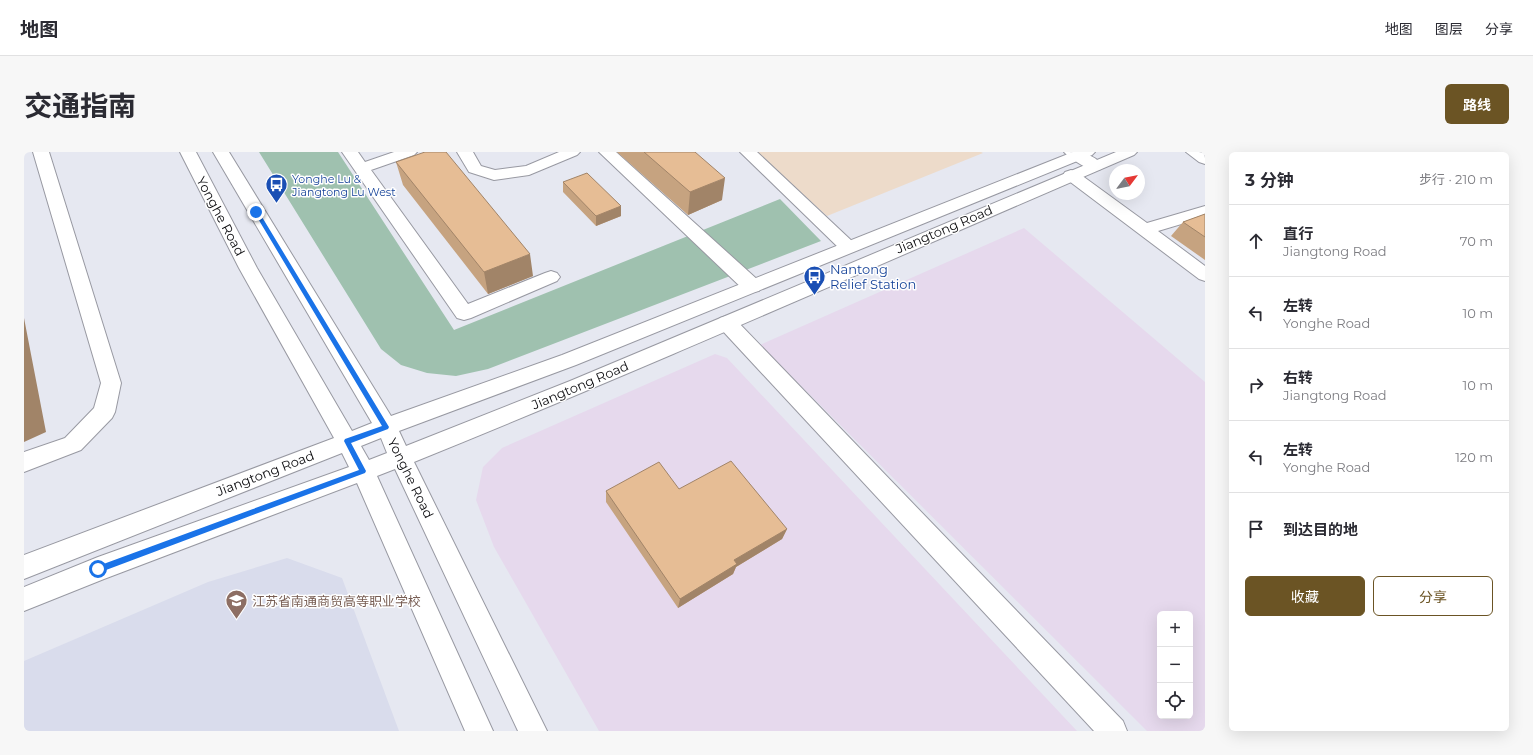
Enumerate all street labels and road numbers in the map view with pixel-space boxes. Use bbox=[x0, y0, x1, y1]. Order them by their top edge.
street label: Yonghe Road bbox=[193, 174, 249, 258]
street label: Jiangtong Road bbox=[892, 201, 995, 257]
street label: Jiangtong Road bbox=[528, 357, 631, 413]
street label: Yonghe Road bbox=[385, 435, 437, 521]
street label: Jiangtong Road bbox=[213, 447, 316, 499]

